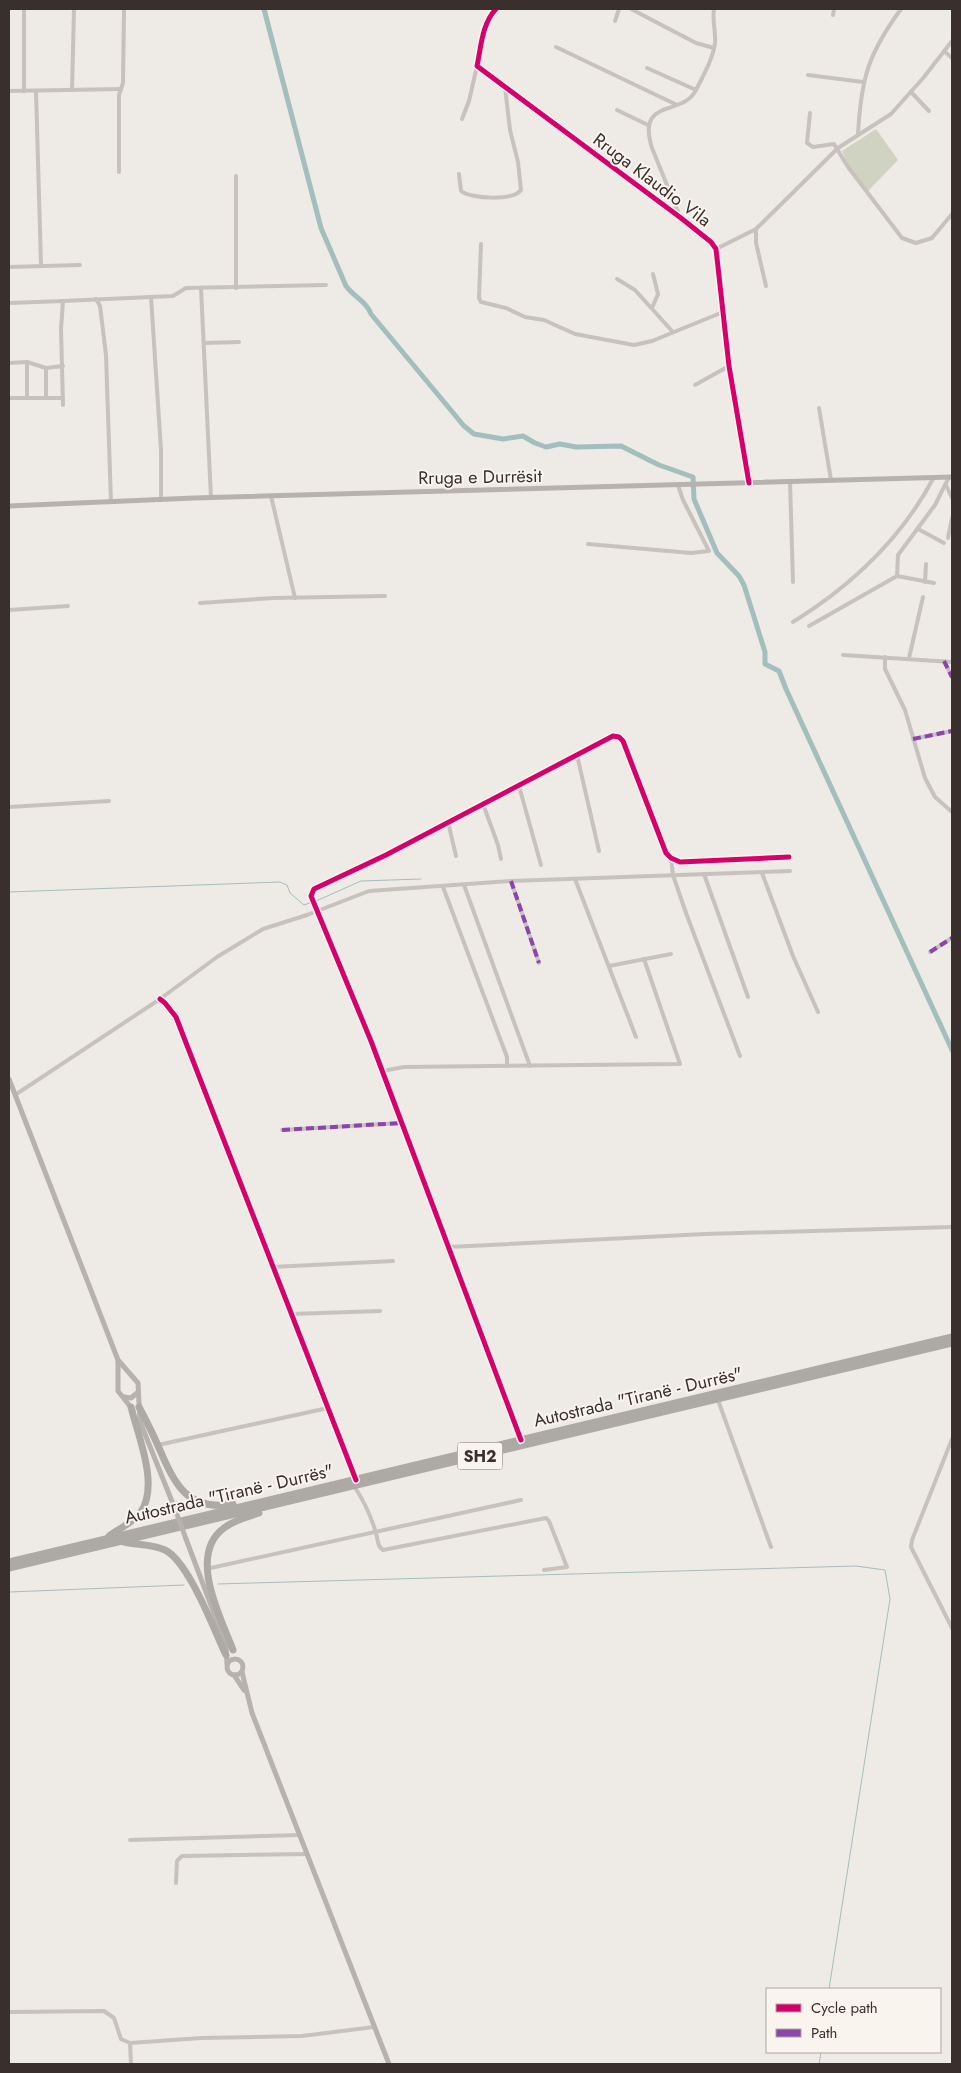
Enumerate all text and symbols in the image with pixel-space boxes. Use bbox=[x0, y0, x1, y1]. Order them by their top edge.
street label: Rruga Klaudio Vila bbox=[587, 127, 717, 233]
street label: Rruga e Durrësit bbox=[418, 463, 543, 491]
street label: Autostrada "Tiranë - Durrës" bbox=[531, 1360, 745, 1434]
road number: SH2 bbox=[458, 1442, 502, 1470]
street label: Autostrada "Tiranë - Durrës" bbox=[122, 1457, 336, 1531]
legend bbox=[766, 1988, 941, 2053]
text: Cycle path bbox=[811, 1997, 878, 2019]
text: Path bbox=[811, 2022, 837, 2044]

